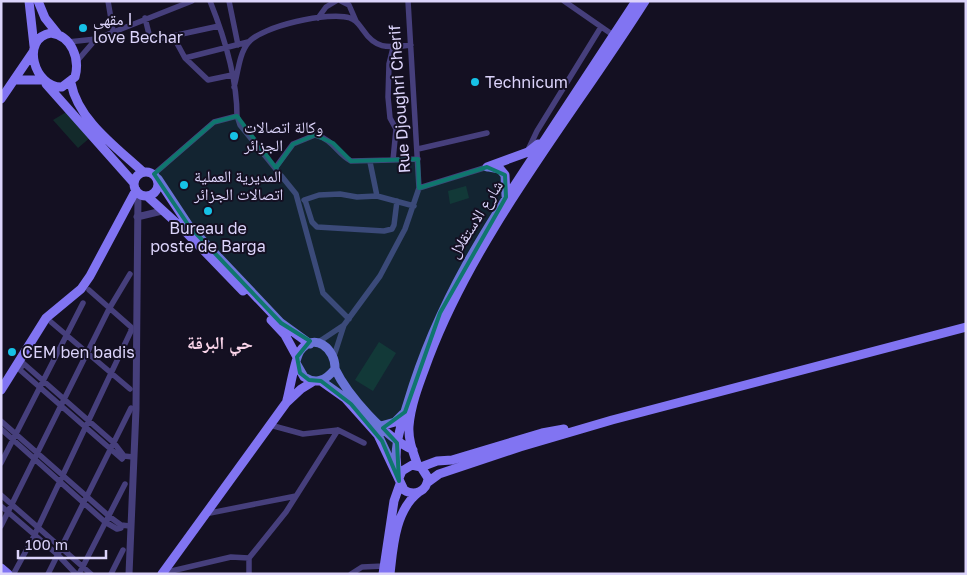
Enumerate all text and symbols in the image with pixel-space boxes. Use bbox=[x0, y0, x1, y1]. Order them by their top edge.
place label: مقهى I love Bechar bbox=[93, 9, 183, 47]
marker: مقهى I love Bechar bbox=[77, 22, 89, 34]
street label: Rue Djoughri Cherif bbox=[384, 24, 414, 174]
place label: Technicum bbox=[485, 72, 568, 92]
marker: Technicum bbox=[469, 76, 481, 88]
place label: وكالة اتصالات الجزائر bbox=[243, 117, 323, 155]
marker: وكالة اتصالات الجزائر bbox=[228, 130, 240, 142]
place label: المديرية العملية اتصالات الجزائر bbox=[193, 166, 283, 204]
street label: شارع الاستقلال bbox=[443, 176, 508, 262]
marker: المديرية العملية اتصالات الجزائر bbox=[178, 179, 190, 191]
marker: Bureau de poste de Barga bbox=[202, 205, 214, 217]
place label: Bureau de poste de Barga bbox=[150, 218, 266, 256]
district label: حي البرقة bbox=[187, 331, 253, 357]
place label: CEM ben badis bbox=[22, 342, 135, 362]
marker: CEM ben badis bbox=[6, 346, 18, 358]
scale bar bbox=[18, 528, 105, 560]
text: 100 m bbox=[25, 535, 68, 553]

